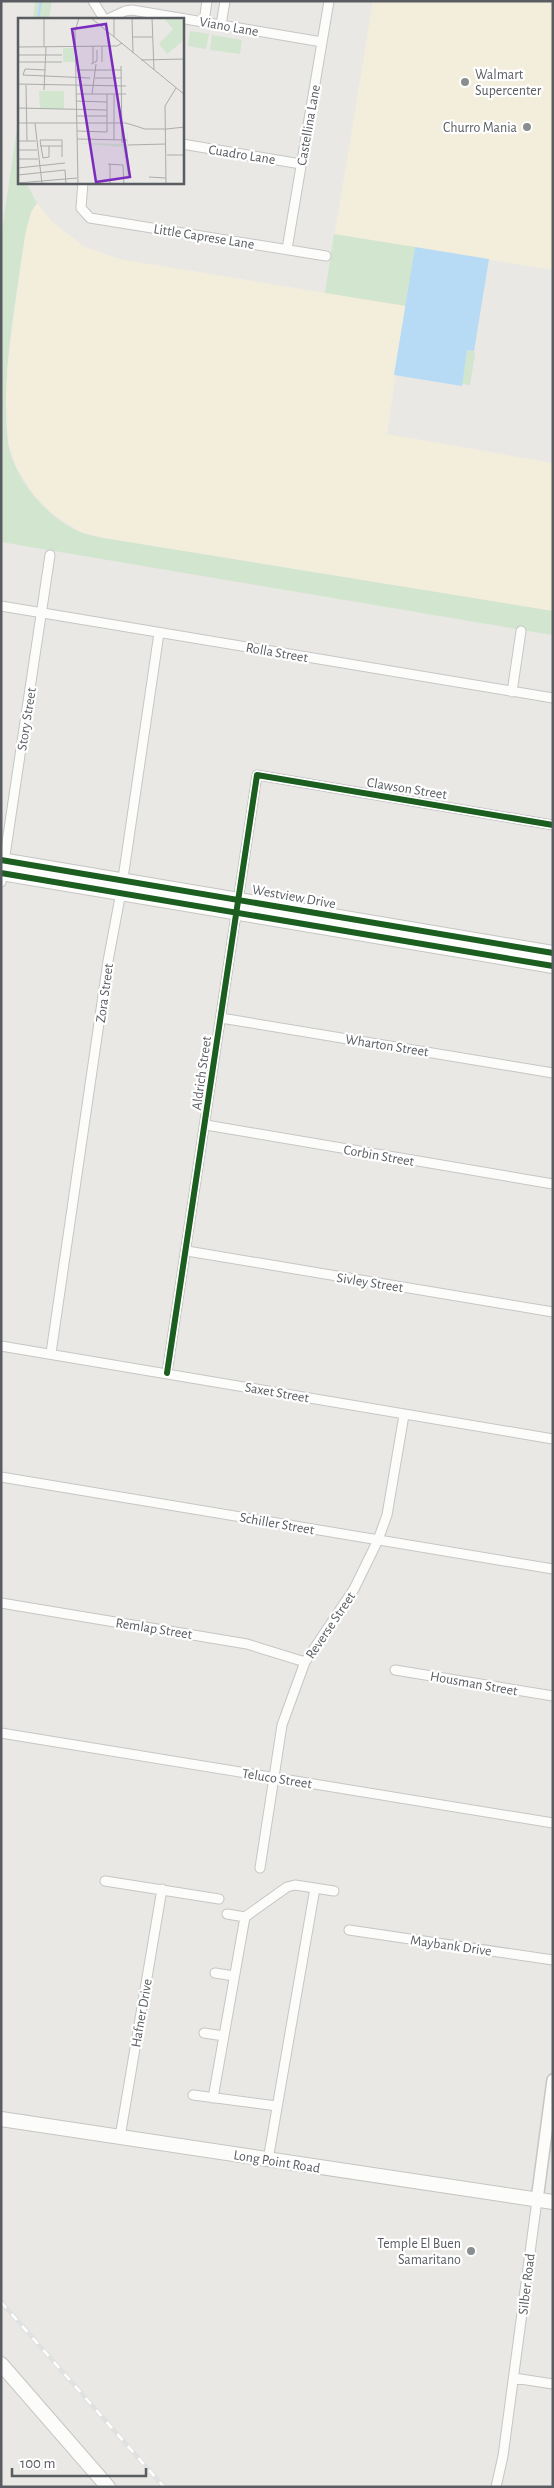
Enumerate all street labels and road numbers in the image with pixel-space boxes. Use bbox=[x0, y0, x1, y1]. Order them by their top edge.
street label: Viano Lane bbox=[198, 15, 260, 39]
street label: Castellina Lane bbox=[295, 84, 323, 167]
street label: Cuadro Lane bbox=[207, 143, 276, 167]
street label: Little Caprese Lane bbox=[152, 222, 255, 252]
street label: Rolla Street bbox=[245, 641, 309, 665]
street label: Story Street bbox=[15, 686, 39, 752]
street label: Clawson Street bbox=[366, 776, 448, 802]
street label: Westview Drive bbox=[251, 883, 337, 911]
street label: Zora Street bbox=[94, 962, 116, 1024]
street label: Wharton Street bbox=[344, 1033, 430, 1060]
street label: Aldrich Street bbox=[190, 1035, 214, 1111]
street label: Corbin Street bbox=[342, 1143, 416, 1169]
street label: Sivley Street bbox=[336, 1271, 405, 1295]
street label: Saxet Street bbox=[244, 1380, 310, 1406]
street label: Schiller Street bbox=[238, 1511, 316, 1538]
street label: Reverse Street bbox=[303, 1589, 359, 1662]
street label: Remlap Street bbox=[115, 1616, 194, 1642]
street label: Housman Street bbox=[429, 1669, 519, 1699]
street label: Teluco Street bbox=[241, 1767, 313, 1791]
street label: Maybank Drive bbox=[409, 1933, 492, 1959]
street label: Hafner Drive bbox=[129, 1978, 155, 2049]
street label: Long Point Road bbox=[233, 2148, 321, 2176]
street label: Silber Road bbox=[516, 2253, 538, 2316]

